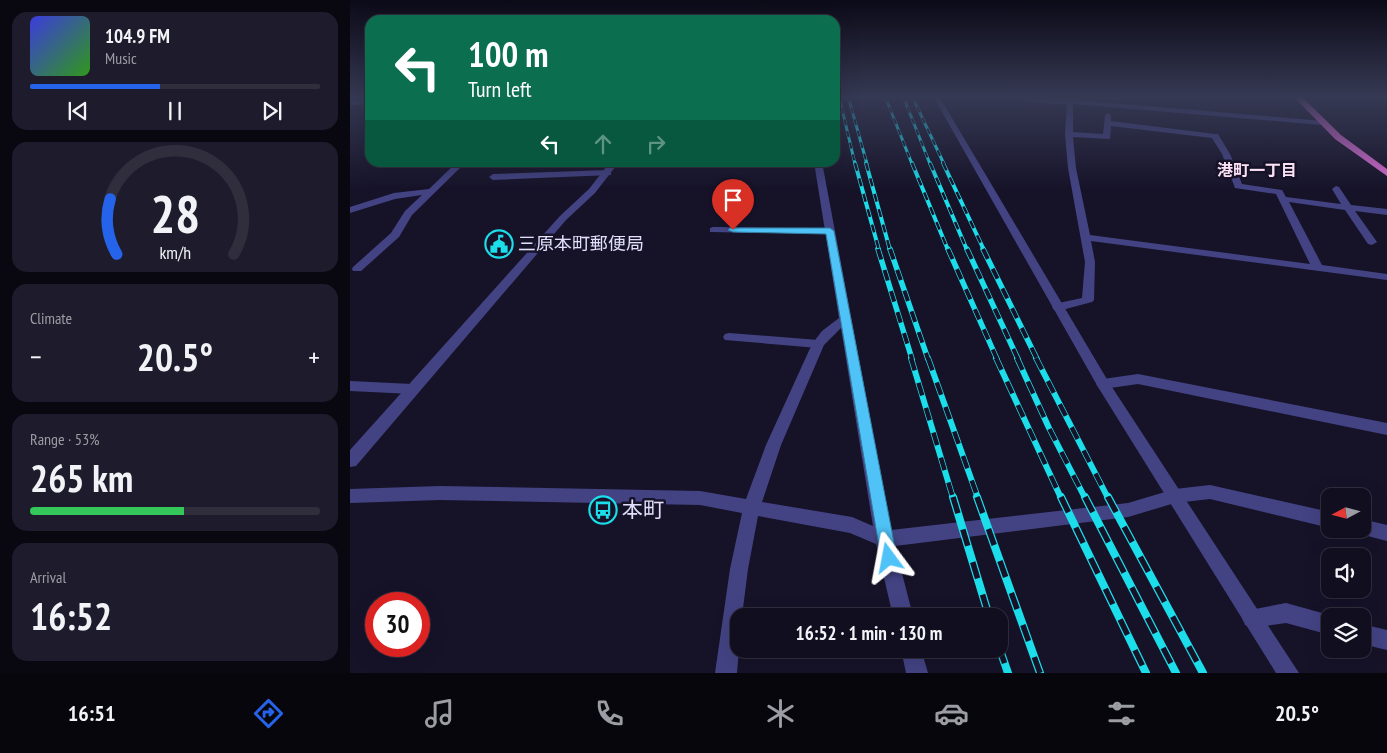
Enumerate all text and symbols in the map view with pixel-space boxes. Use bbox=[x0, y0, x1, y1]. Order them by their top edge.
text: 104.9 FM bbox=[105, 24, 170, 48]
text: 100 m bbox=[468, 31, 549, 77]
icon: left bbox=[385, 35, 450, 100]
text: Music bbox=[105, 48, 137, 68]
text: Turn left bbox=[468, 75, 532, 103]
icon: previous bbox=[64, 97, 92, 125]
icon: pause bbox=[161, 97, 189, 125]
icon: next bbox=[258, 97, 286, 125]
icon: left bbox=[536, 130, 564, 158]
icon: ahead bbox=[589, 130, 617, 158]
icon: right bbox=[642, 130, 670, 158]
district label: 港町一丁目 bbox=[1217, 160, 1297, 180]
pin bbox=[712, 179, 754, 230]
text: 28 bbox=[150, 180, 200, 247]
icon: arrive bbox=[719, 186, 747, 214]
public building icon: 三原本町郵便局 bbox=[484, 229, 514, 259]
place label: 三原本町郵便局 bbox=[518, 232, 644, 255]
text: km/h bbox=[159, 241, 191, 264]
text: Climate bbox=[30, 308, 72, 328]
text: 20.5° bbox=[137, 332, 213, 381]
text: − bbox=[30, 338, 42, 375]
text: + bbox=[308, 338, 320, 375]
text: Range · 53% bbox=[30, 429, 99, 449]
text: 265 km bbox=[30, 453, 133, 502]
north arrow bbox=[1321, 488, 1371, 538]
map controls bbox=[1321, 488, 1371, 658]
bus stop icon: 本町 bbox=[588, 495, 618, 525]
place label: 本町 bbox=[622, 496, 664, 523]
position arrow bbox=[862, 531, 914, 583]
button: sound bbox=[1321, 548, 1371, 598]
text: Arrival bbox=[30, 567, 66, 587]
text: 16:52 bbox=[30, 591, 112, 640]
speed limit sign: 30 bbox=[365, 592, 430, 657]
button: layers bbox=[1321, 608, 1371, 658]
text: 16:52 · 1 min · 130 m bbox=[796, 621, 942, 645]
icon: directions bbox=[251, 696, 286, 731]
icon: music bbox=[422, 696, 457, 731]
icon: phone bbox=[592, 696, 627, 731]
icon: climate bbox=[763, 696, 798, 731]
icon: car bbox=[934, 696, 969, 731]
icon: filters bbox=[1104, 696, 1139, 731]
text: 16:51 bbox=[68, 699, 115, 727]
text: 20.5° bbox=[1275, 699, 1319, 727]

